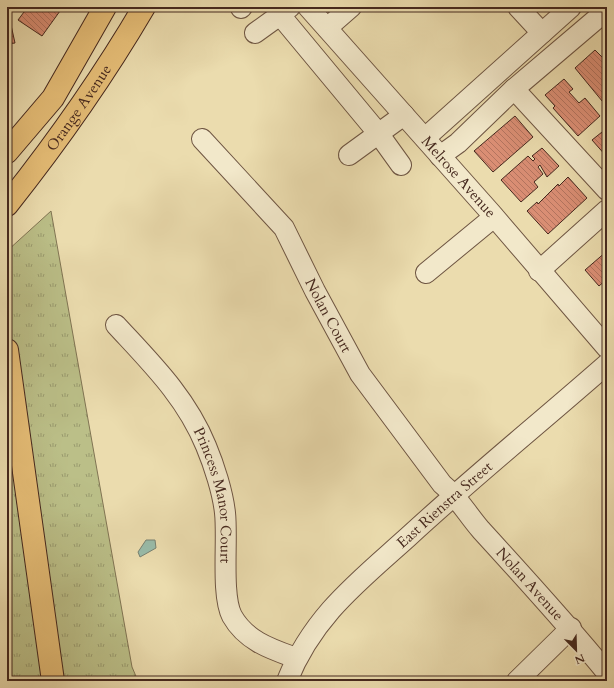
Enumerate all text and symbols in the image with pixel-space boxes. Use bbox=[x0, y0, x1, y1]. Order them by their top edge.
street label: Orange Avenue bbox=[42, 60, 116, 155]
street label: Melrose Avenue bbox=[417, 132, 501, 222]
street label: Nolan Court bbox=[300, 275, 357, 356]
street label: Princess Manor Court bbox=[189, 424, 236, 564]
street label: East Rienstra Street bbox=[392, 457, 497, 552]
street label: Nolan Avenue bbox=[492, 543, 568, 625]
north arrow bbox=[556, 630, 596, 670]
text: N bbox=[572, 650, 587, 668]

